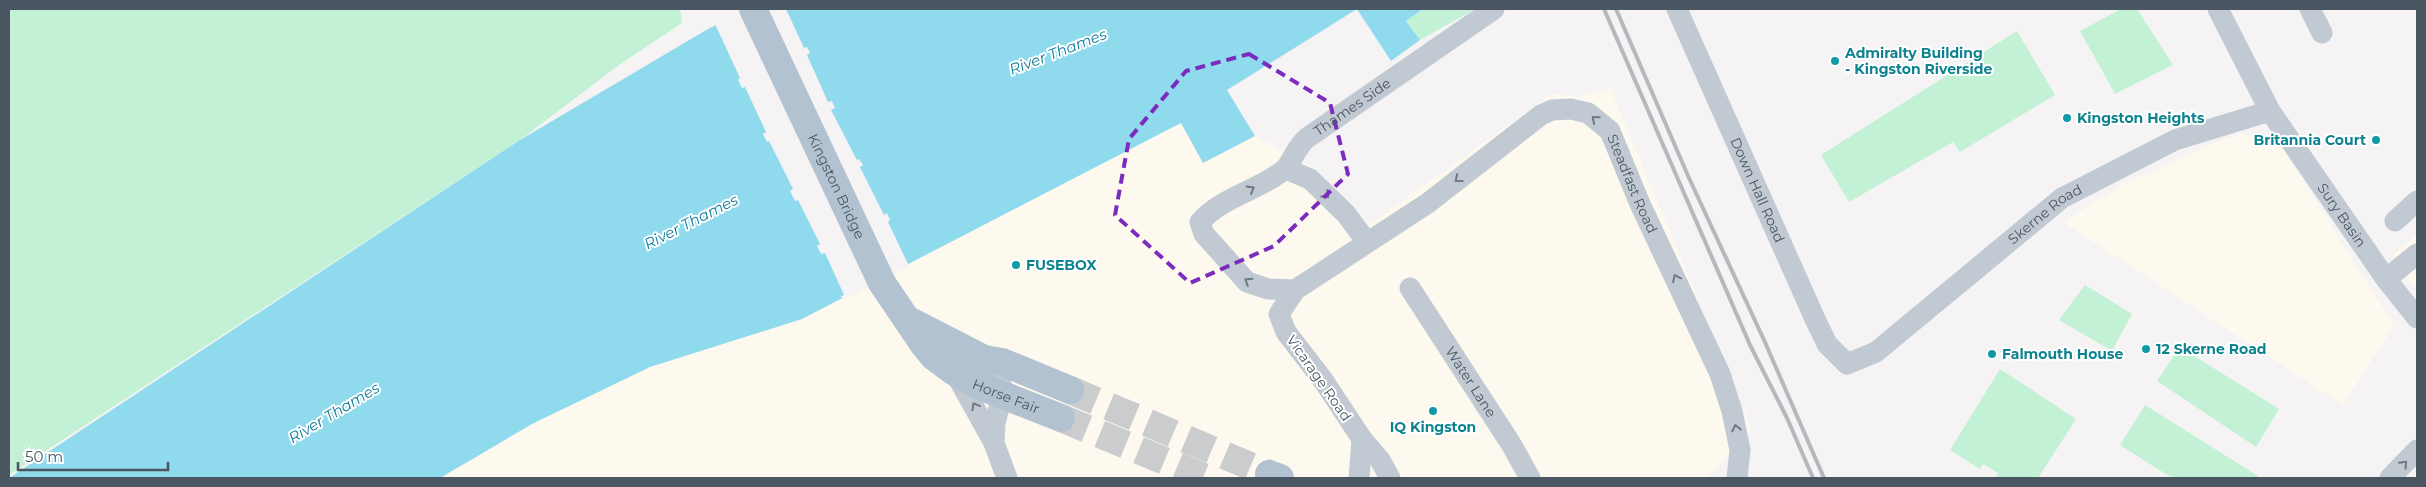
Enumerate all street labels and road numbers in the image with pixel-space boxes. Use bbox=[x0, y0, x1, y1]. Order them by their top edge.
street label: Thames Side bbox=[1310, 74, 1394, 140]
street label: Kingston Bridge bbox=[804, 131, 869, 242]
street label: Steadfast Road bbox=[1603, 131, 1661, 236]
street label: Down Hall Road bbox=[1726, 135, 1789, 245]
street label: Skerne Road bbox=[2004, 180, 2085, 248]
street label: Sury Basin bbox=[2314, 180, 2370, 251]
street label: Vicarage Road bbox=[1283, 331, 1355, 425]
street label: Water Lane bbox=[1441, 343, 1500, 421]
street label: Horse Fair bbox=[970, 375, 1043, 418]

